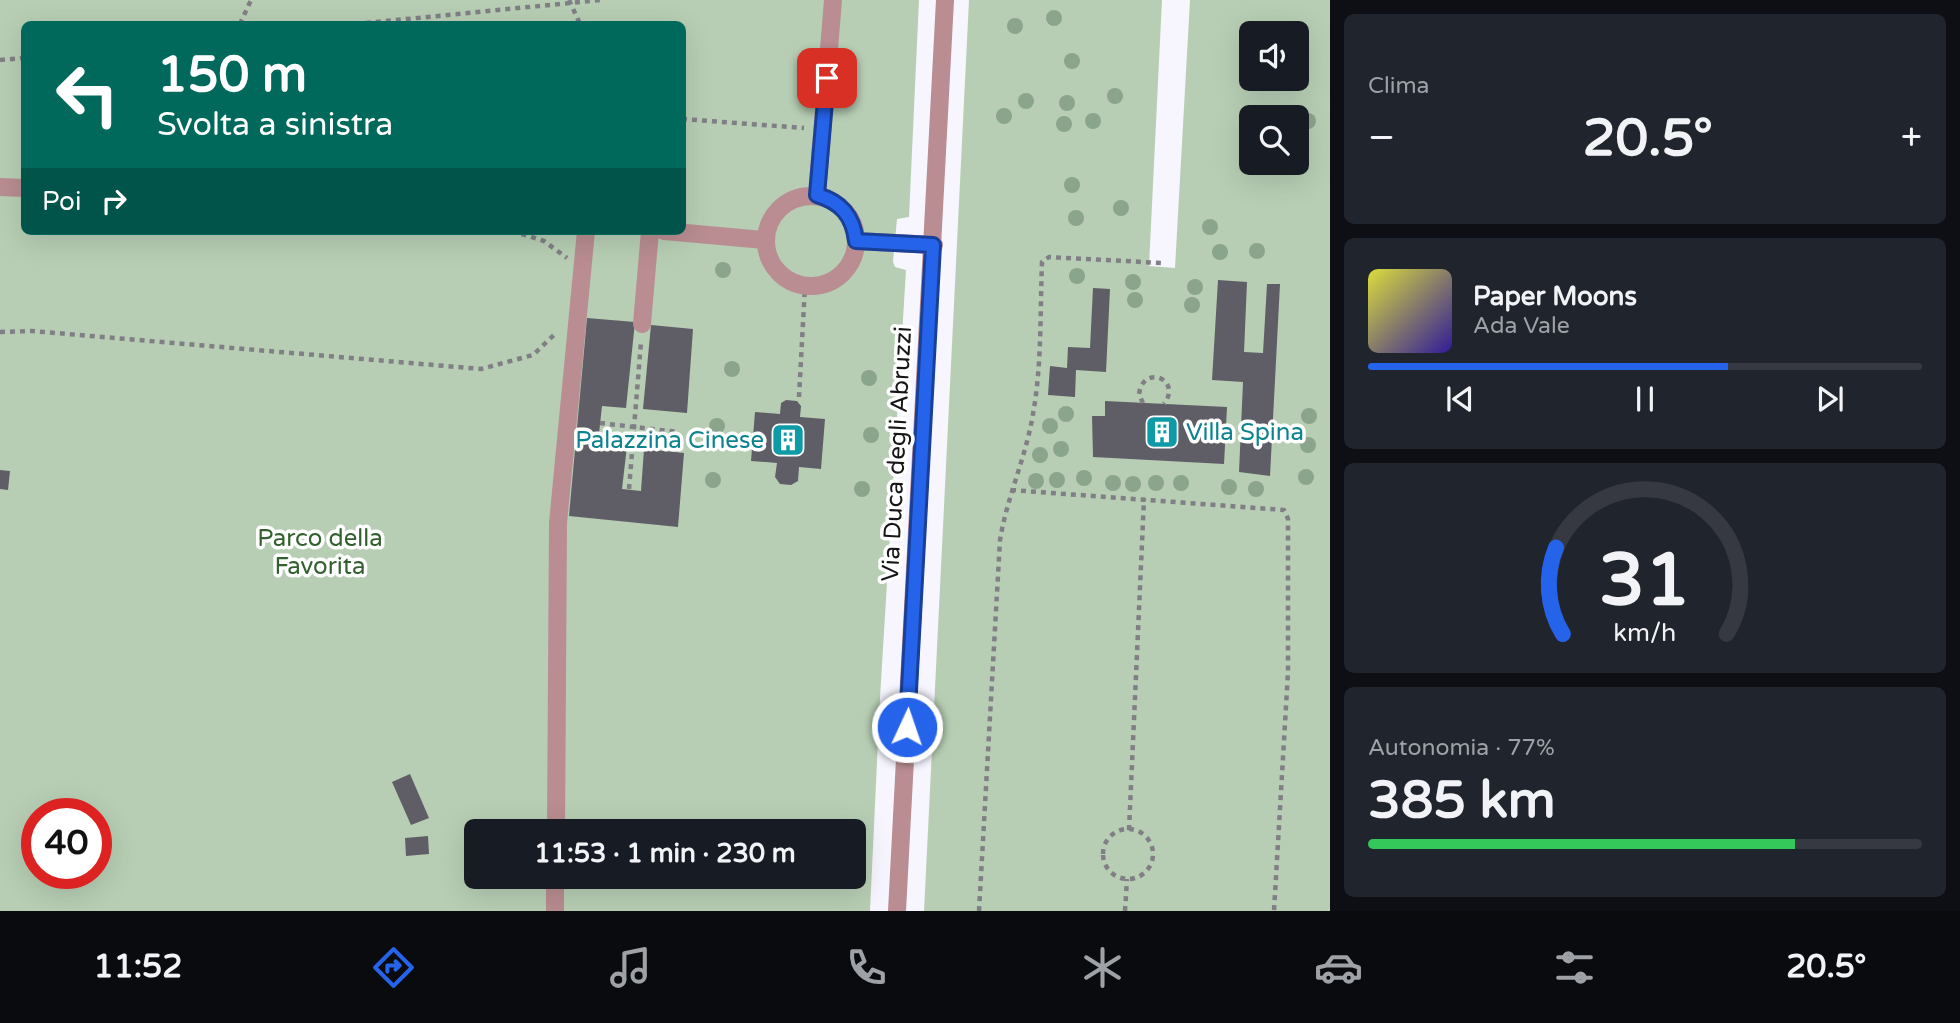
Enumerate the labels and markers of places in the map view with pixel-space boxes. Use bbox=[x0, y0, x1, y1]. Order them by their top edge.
pin bbox=[797, 48, 857, 108]
building icon: Villa Spina bbox=[1143, 413, 1181, 451]
place label: Villa Spina bbox=[1186, 418, 1304, 447]
building icon: Palazzina Cinese bbox=[769, 421, 807, 459]
place label: Palazzina Cinese bbox=[575, 426, 764, 455]

